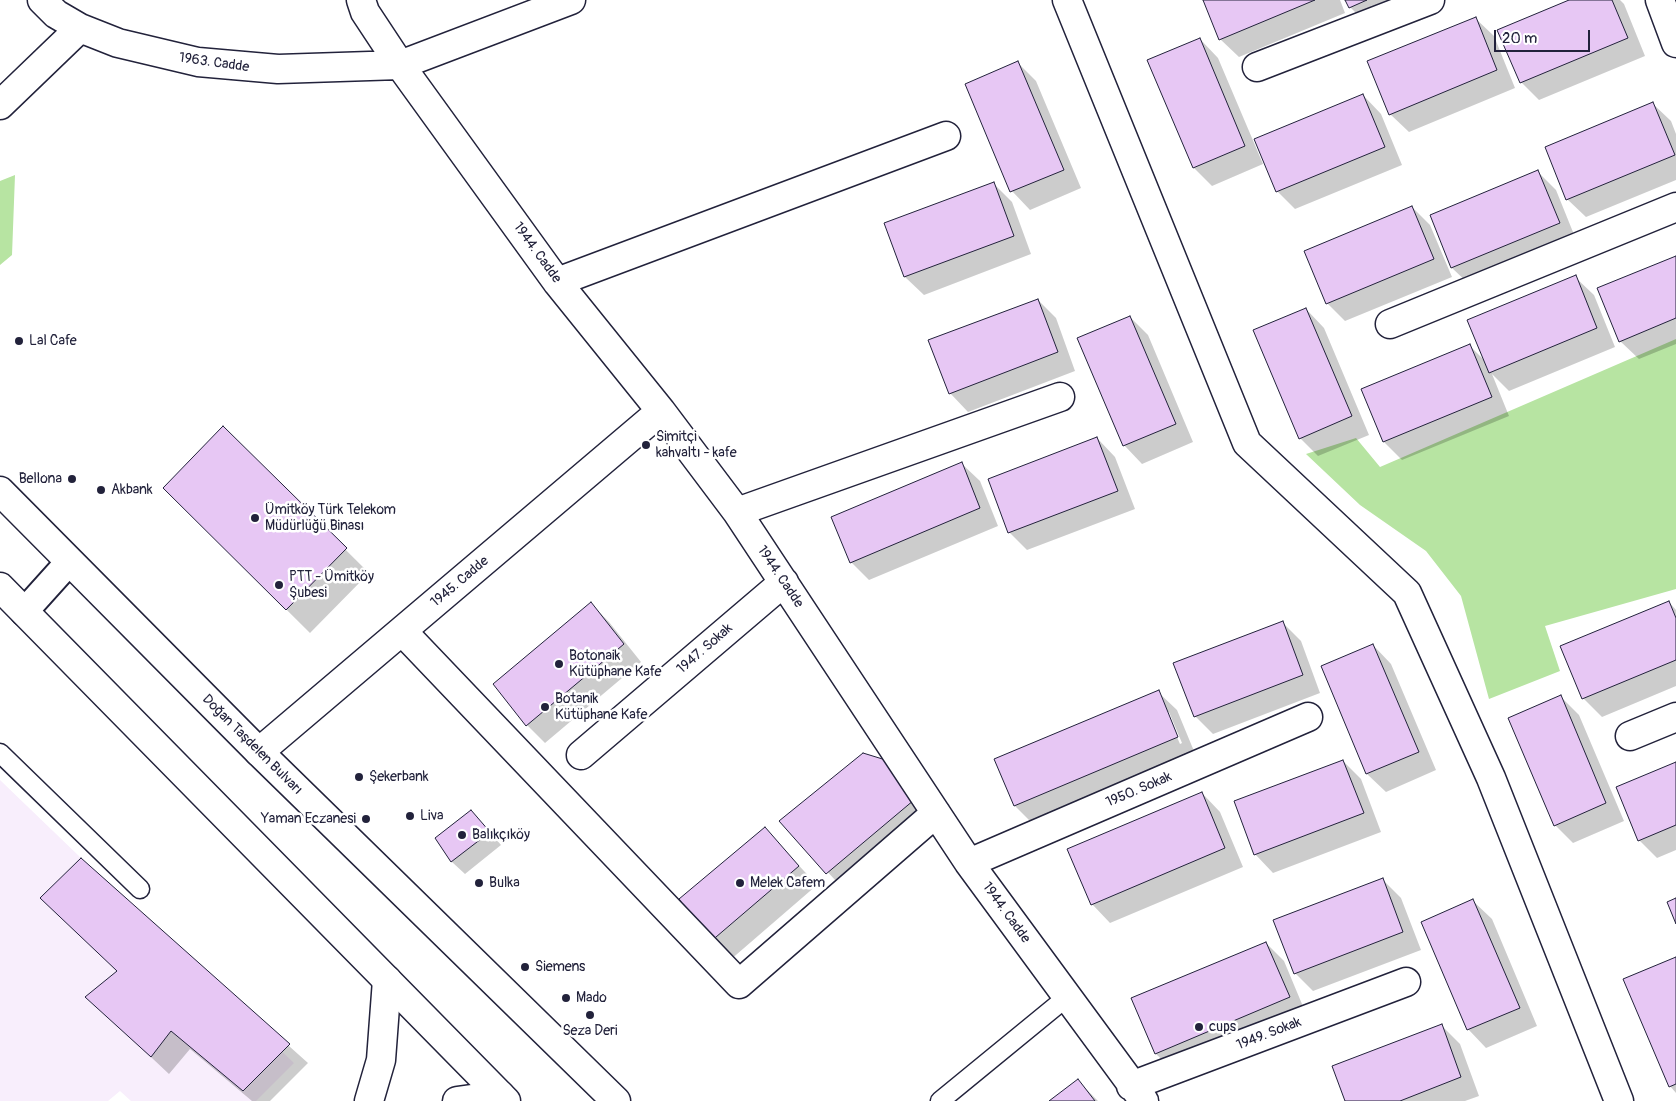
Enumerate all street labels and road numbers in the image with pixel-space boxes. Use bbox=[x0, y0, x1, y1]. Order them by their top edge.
street label: 1963. Cadde bbox=[178, 50, 250, 76]
street label: 1944. Cadde bbox=[509, 219, 565, 287]
street label: 1944. Cadde bbox=[753, 543, 807, 611]
street label: 1945. Cadde bbox=[428, 553, 492, 611]
street label: 1947. Sokak bbox=[674, 620, 736, 678]
street label: Doğan Taşdelen Bulvarı bbox=[198, 691, 306, 799]
street label: 1950. Sokak bbox=[1104, 769, 1174, 811]
street label: 1944. Cadde bbox=[978, 879, 1034, 947]
street label: 1949. Sokak bbox=[1234, 1014, 1304, 1054]

